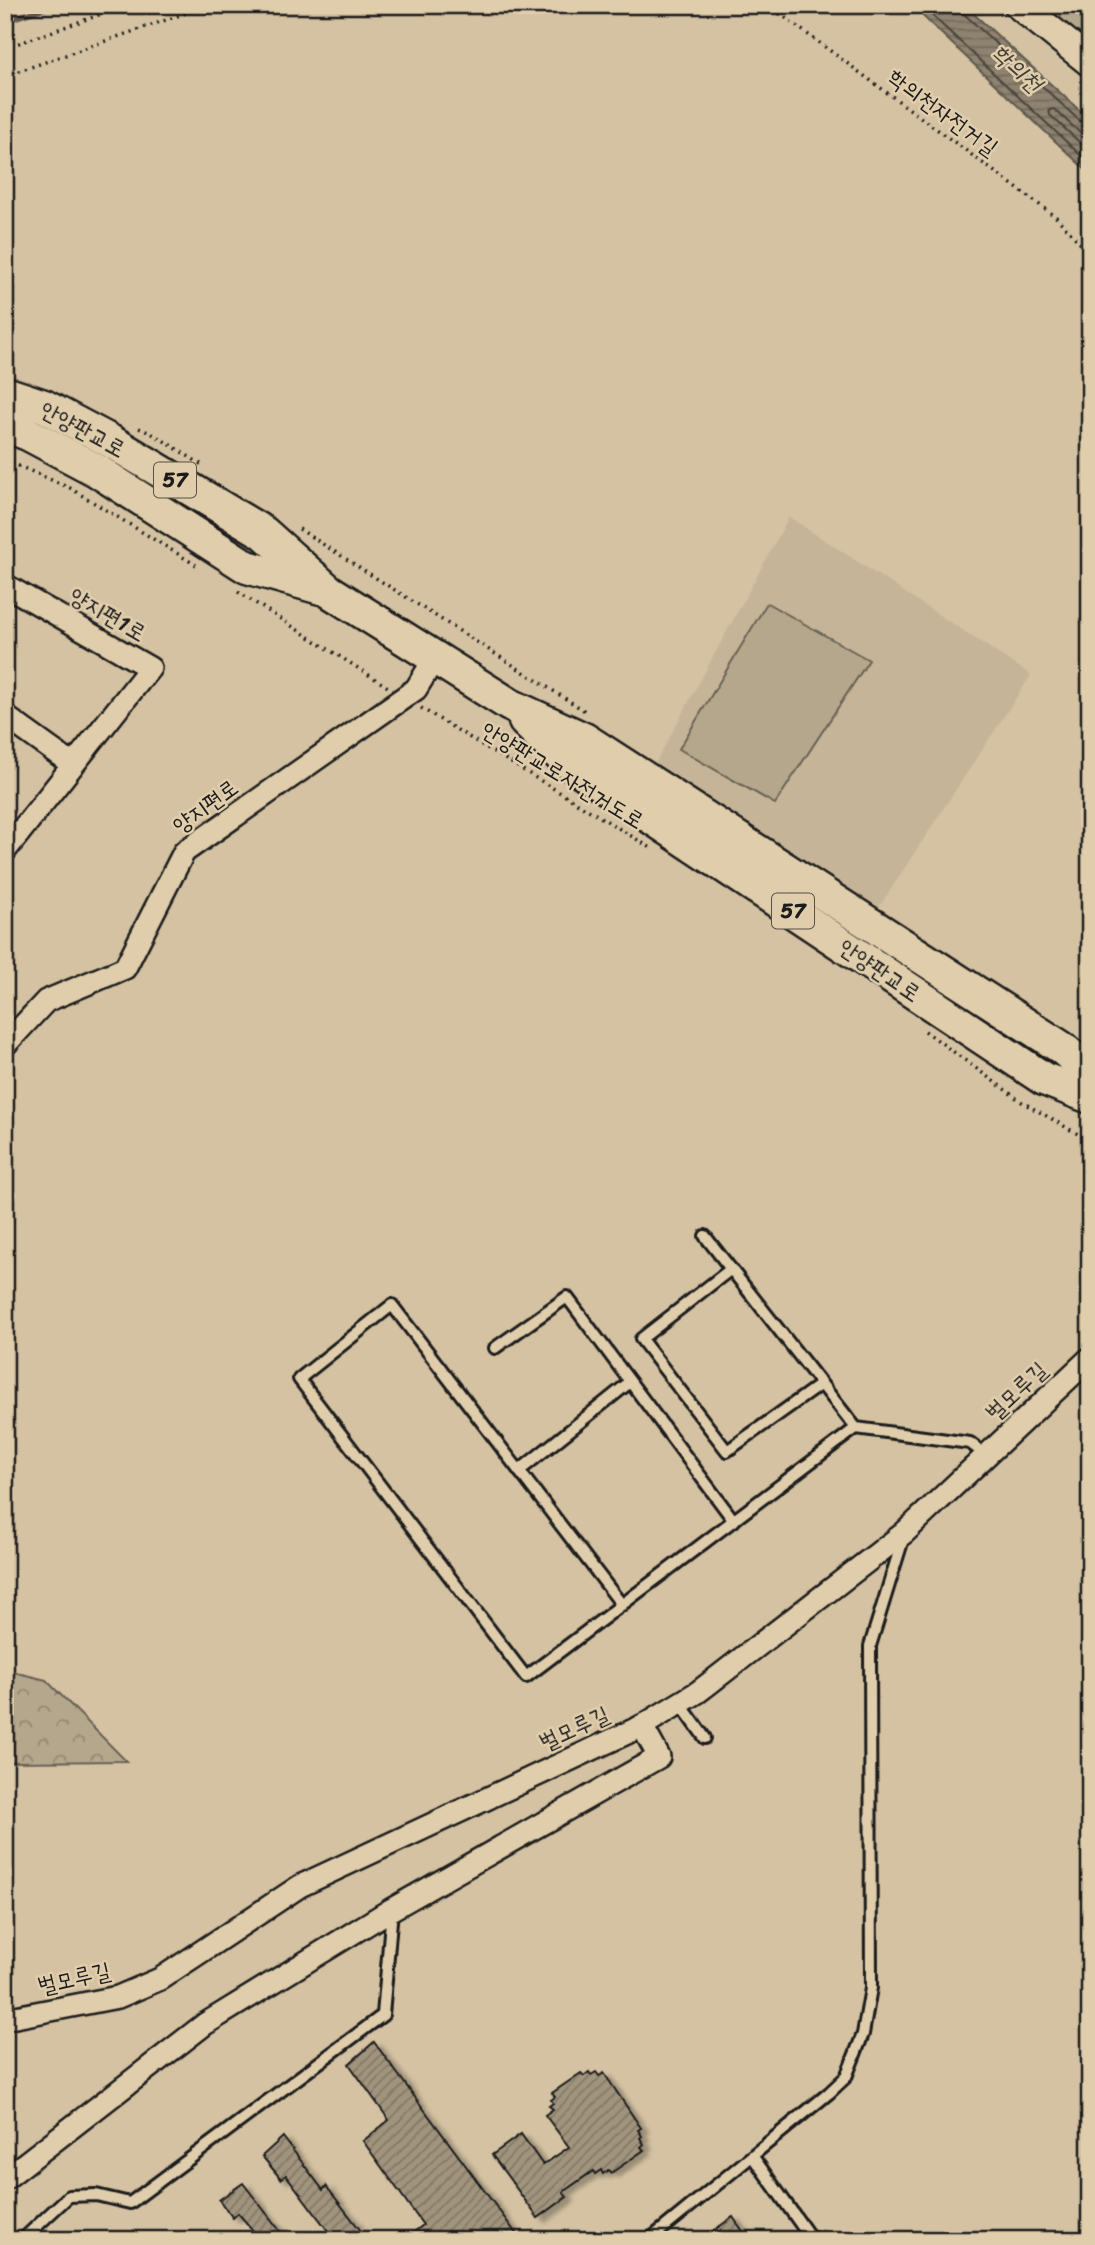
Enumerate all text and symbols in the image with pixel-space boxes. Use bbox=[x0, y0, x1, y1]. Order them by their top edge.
water label: 학의천 bbox=[981, 33, 1055, 105]
street label: 학의천자전거길 bbox=[878, 58, 1007, 167]
street label: 안양판교로 bbox=[32, 390, 133, 469]
road number: 57 bbox=[154, 462, 196, 498]
street label: 양지편1로 bbox=[61, 576, 154, 653]
street label: 안양판교로자전거도로 bbox=[473, 710, 653, 841]
street label: 양지편로 bbox=[163, 768, 247, 845]
road number: 57 bbox=[772, 894, 814, 928]
street label: 안양판교로 bbox=[830, 928, 930, 1013]
street label: 벌모루길 bbox=[975, 1351, 1057, 1432]
street label: 벌모루길 bbox=[532, 1694, 616, 1763]
street label: 벌모루길 bbox=[33, 1950, 115, 2007]

